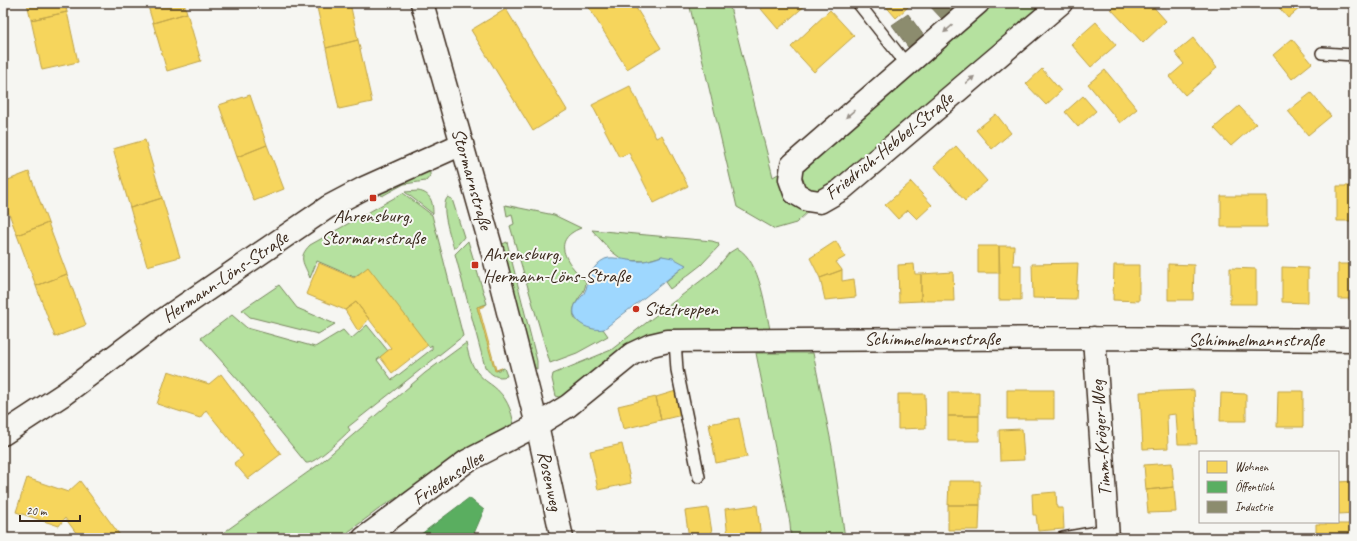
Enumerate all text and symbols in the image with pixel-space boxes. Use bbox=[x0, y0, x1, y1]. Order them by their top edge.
one-way arrow bbox=[943, 24, 953, 33]
one-way arrow bbox=[964, 76, 975, 85]
street label: Friedrich-Hebbel-Straße bbox=[820, 86, 959, 205]
one-way arrow bbox=[845, 110, 855, 119]
street label: Stormarnstraße bbox=[446, 126, 498, 234]
marker: Ahrensburg, Stormarnstraße bbox=[368, 193, 378, 203]
place label: Ahrensburg, Stormarnstraße bbox=[321, 204, 427, 250]
street label: Hermann-Löns-Straße bbox=[157, 225, 294, 328]
place label: Ahrensburg, Hermann-Löns-Straße bbox=[483, 242, 632, 288]
marker: Ahrensburg, Hermann-Löns-Straße bbox=[470, 260, 480, 270]
place label: Sitztreppen bbox=[644, 297, 718, 321]
marker: Sitztreppen bbox=[631, 304, 641, 314]
street label: Schimmelmannstraße bbox=[864, 327, 1002, 351]
street label: Schimmelmannstraße bbox=[1188, 328, 1326, 352]
street label: Timm-Kröger-Weg bbox=[1085, 378, 1117, 497]
street label: Friedensallee bbox=[408, 444, 490, 511]
street label: Rosenweg bbox=[532, 449, 568, 514]
legend bbox=[1199, 451, 1339, 523]
text: Wohnen bbox=[1235, 459, 1269, 475]
text: Öffentlich bbox=[1235, 479, 1275, 495]
scale bar bbox=[20, 497, 80, 523]
text: Industrie bbox=[1235, 499, 1274, 515]
text: 20 m bbox=[26, 503, 48, 519]

